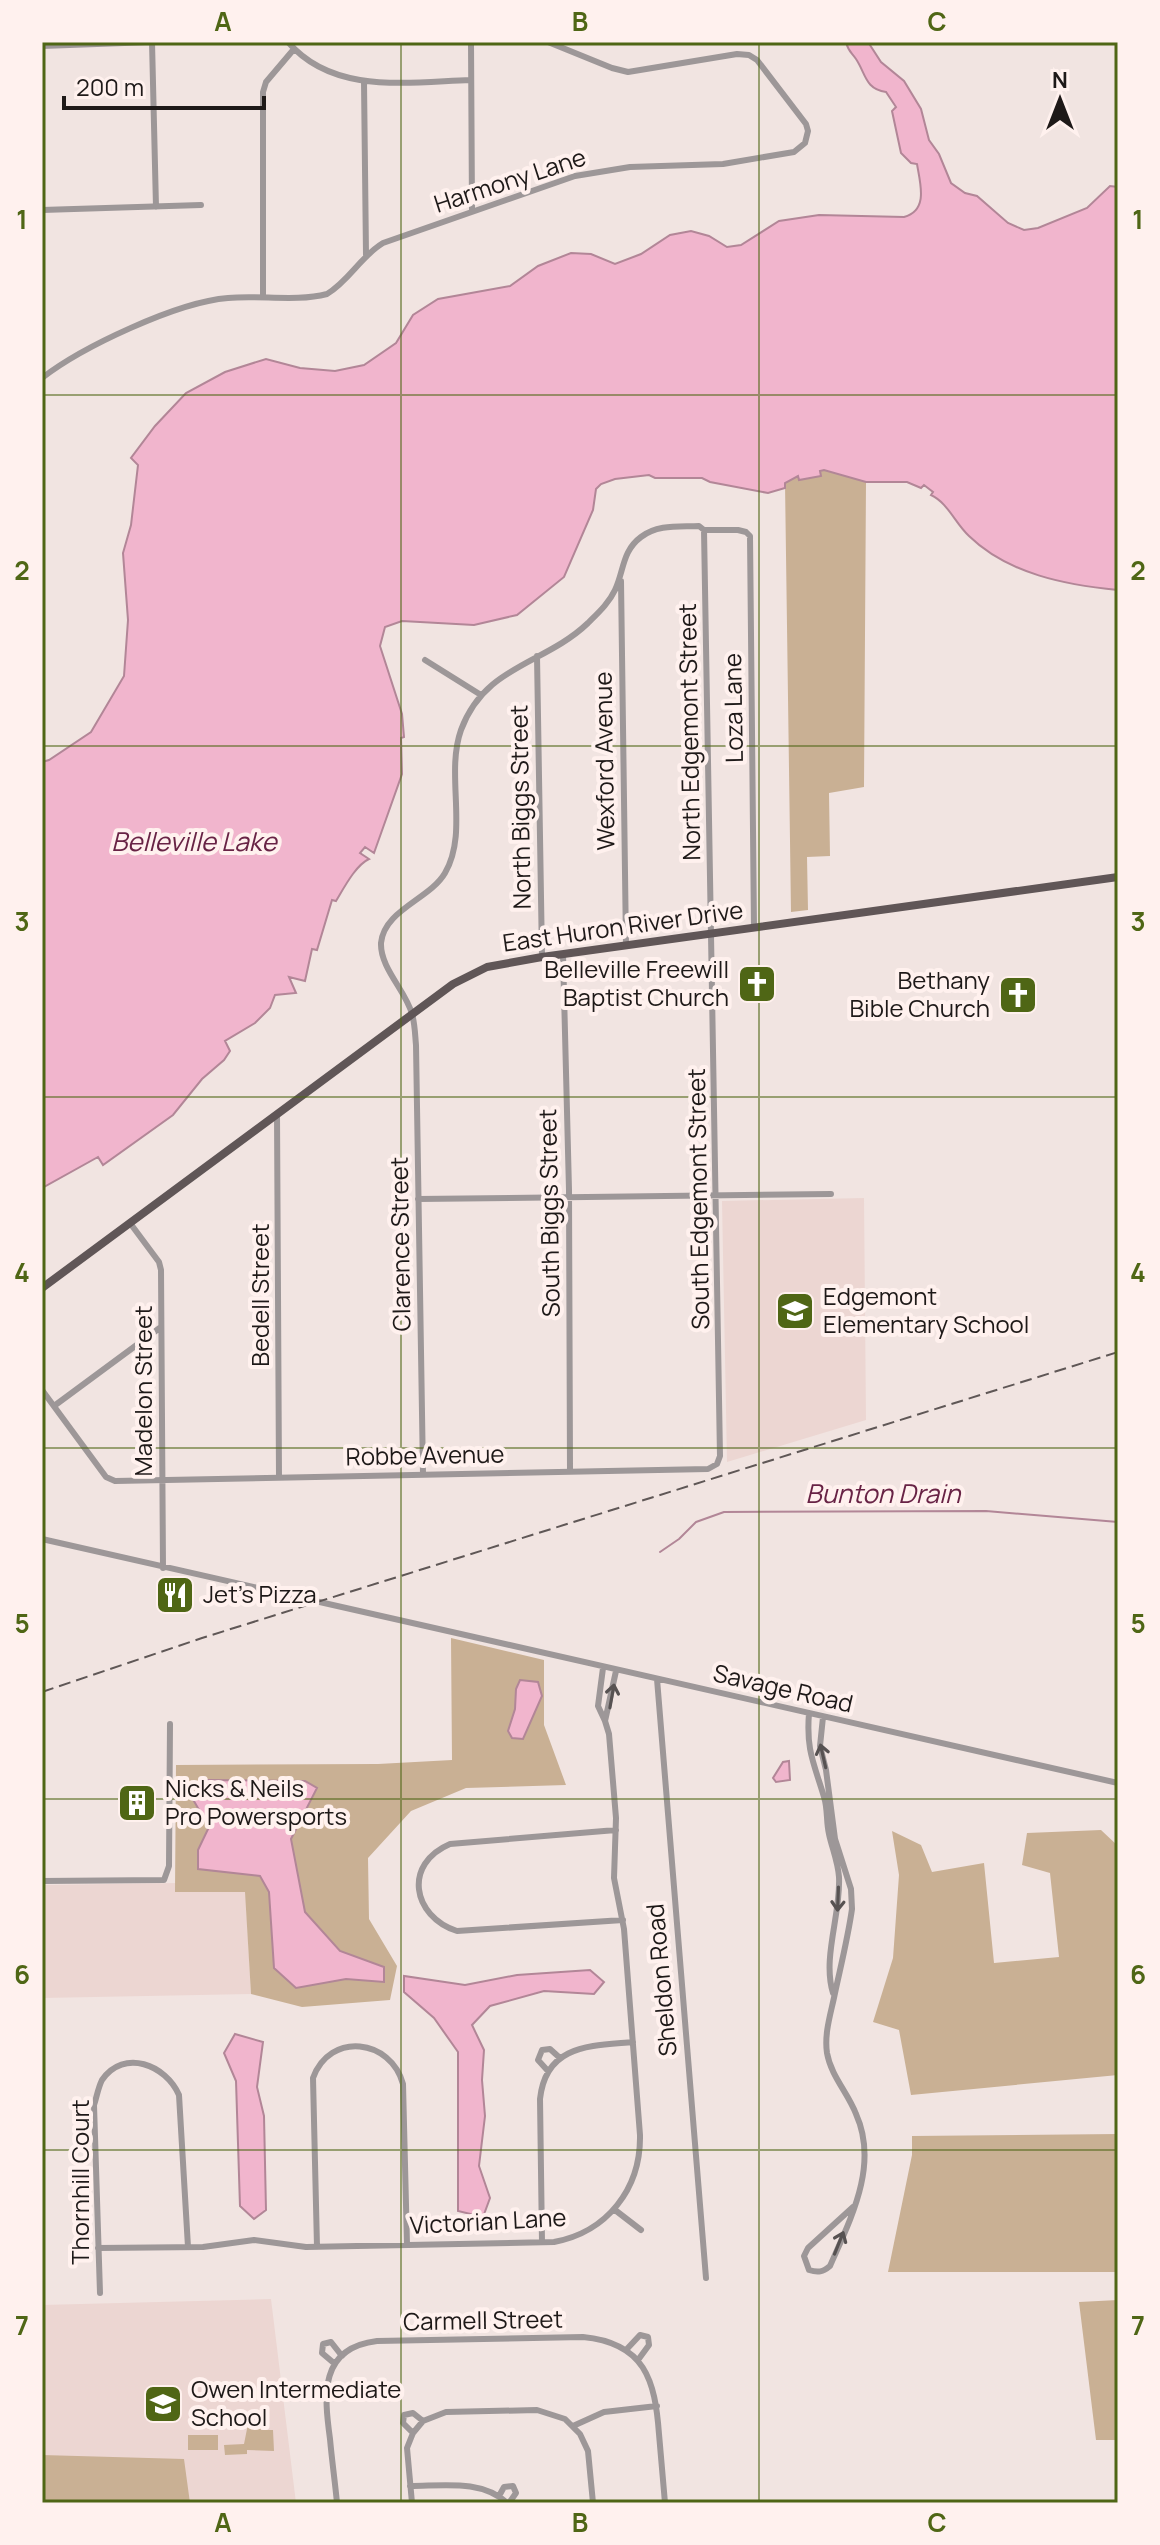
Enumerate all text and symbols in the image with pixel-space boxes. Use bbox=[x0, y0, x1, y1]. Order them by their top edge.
text: A bbox=[214, 3, 232, 39]
text: B bbox=[572, 3, 588, 39]
text: C bbox=[927, 3, 947, 39]
scale bar bbox=[64, 60, 264, 110]
north arrow bbox=[1020, 60, 1100, 140]
text: N bbox=[1052, 65, 1068, 95]
text: 200 m bbox=[76, 70, 144, 103]
street label: Harmony Lane bbox=[429, 139, 590, 220]
text: 1 bbox=[16, 201, 28, 237]
text: 1 bbox=[1132, 201, 1144, 237]
text: 2 bbox=[14, 552, 30, 588]
text: 2 bbox=[1130, 552, 1146, 588]
street label: North Edgemont Street bbox=[670, 603, 707, 861]
street label: Loza Lane bbox=[715, 653, 750, 763]
street label: Wexford Avenue bbox=[585, 671, 622, 851]
street label: North Biggs Street bbox=[501, 704, 538, 910]
water label: Belleville Lake bbox=[111, 823, 278, 859]
street label: East Huron River Drive bbox=[500, 892, 745, 959]
text: 3 bbox=[14, 903, 30, 939]
text: 3 bbox=[1130, 903, 1146, 939]
place label: Belleville Freewill Baptist Church bbox=[544, 952, 729, 1013]
church icon: Belleville Freewill Baptist Church bbox=[736, 963, 778, 1005]
place label: Bethany Bible Church bbox=[849, 963, 990, 1024]
church icon: Bethany Bible Church bbox=[997, 974, 1039, 1016]
street label: South Edgemont Street bbox=[679, 1068, 716, 1330]
street label: South Biggs Street bbox=[530, 1108, 567, 1318]
street label: Clarence Street bbox=[381, 1156, 418, 1332]
street label: Bedell Street bbox=[243, 1223, 276, 1367]
text: 4 bbox=[14, 1254, 30, 1290]
text: 4 bbox=[1130, 1254, 1146, 1290]
place label: Edgemont Elementary School bbox=[823, 1279, 1029, 1340]
school or university icon: Edgemont Elementary School bbox=[774, 1290, 816, 1332]
street label: Madelon Street bbox=[126, 1305, 159, 1477]
street label: Robbe Avenue bbox=[345, 1437, 505, 1472]
water label: Bunton Drain bbox=[805, 1475, 962, 1511]
restaurant icon: Jet's Pizza bbox=[154, 1574, 196, 1616]
place label: Jet's Pizza bbox=[203, 1577, 317, 1610]
text: 5 bbox=[14, 1605, 30, 1641]
text: 5 bbox=[1130, 1605, 1146, 1641]
street label: Savage Road bbox=[710, 1655, 856, 1720]
one-way arrow bbox=[605, 1684, 620, 1709]
one-way arrow bbox=[815, 1744, 830, 1770]
place label: Nicks & Neils Pro Powersports bbox=[165, 1771, 347, 1832]
building icon: Nicks & Neils Pro Powersports bbox=[116, 1782, 158, 1824]
one-way arrow bbox=[831, 1885, 846, 1912]
street label: Sheldon Road bbox=[637, 1902, 684, 2058]
text: 6 bbox=[14, 1956, 30, 1992]
text: 6 bbox=[1130, 1956, 1146, 1992]
street label: Thornhill Court bbox=[63, 2099, 96, 2265]
street label: Victorian Lane bbox=[409, 2200, 567, 2241]
one-way arrow bbox=[833, 2231, 848, 2256]
street label: Carmell Street bbox=[403, 2302, 563, 2337]
text: 7 bbox=[15, 2307, 29, 2343]
text: 7 bbox=[1131, 2307, 1145, 2343]
place label: Owen Intermediate School bbox=[191, 2372, 401, 2433]
school or university icon: Owen Intermediate School bbox=[142, 2383, 184, 2425]
text: A bbox=[214, 2504, 232, 2540]
text: B bbox=[572, 2504, 588, 2540]
text: C bbox=[927, 2504, 947, 2540]

